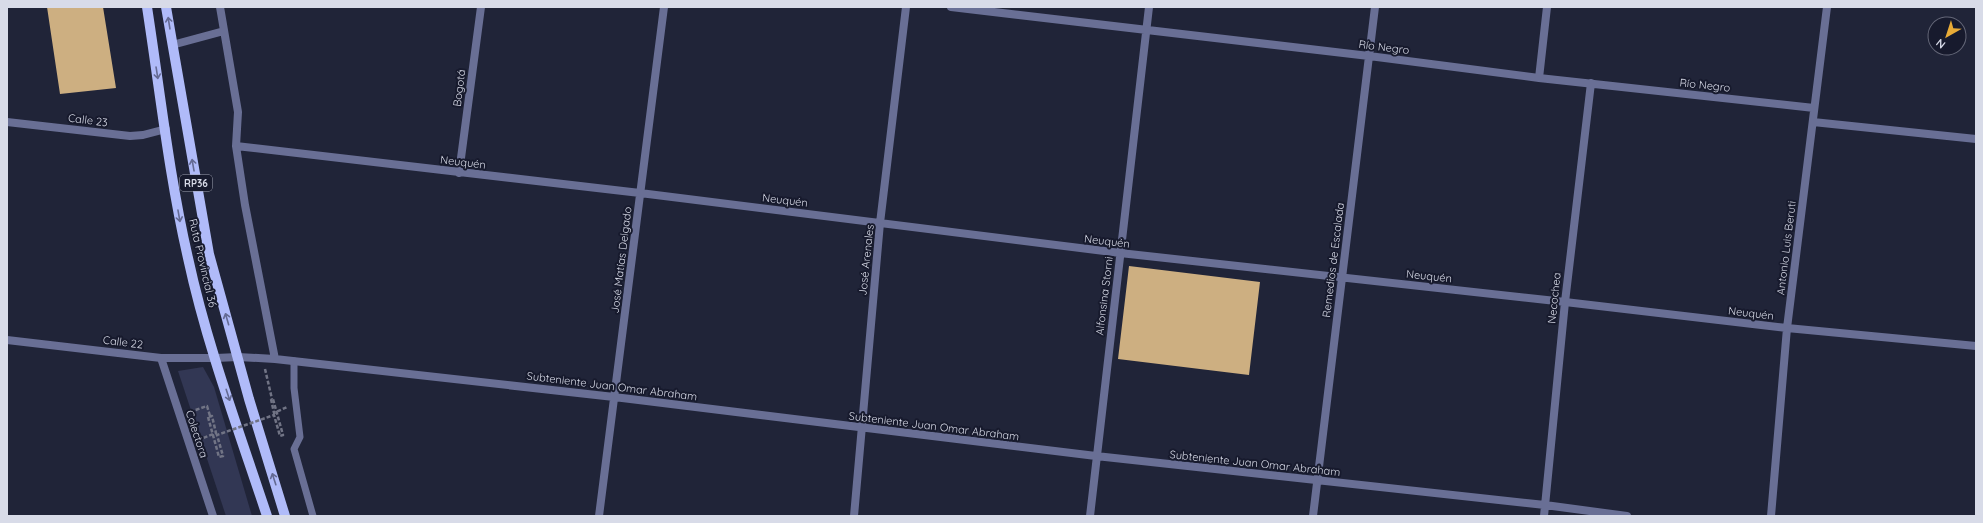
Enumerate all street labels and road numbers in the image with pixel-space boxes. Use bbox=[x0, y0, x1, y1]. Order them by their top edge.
street label: Río Negro bbox=[1358, 37, 1411, 57]
street label: Bogotá bbox=[450, 69, 468, 107]
street label: Río Negro bbox=[1679, 75, 1731, 95]
street label: Calle 23 bbox=[67, 111, 109, 129]
street label: Neuquén bbox=[439, 152, 487, 172]
road number: RP36 bbox=[180, 175, 212, 191]
street label: Neuquén bbox=[761, 190, 809, 210]
street label: Antonio Luis Beruti bbox=[1773, 200, 1799, 296]
street label: Remedios de Escalada bbox=[1319, 202, 1347, 318]
street label: José Matías Delgado bbox=[608, 205, 635, 314]
street label: Ruta Provincial 36 bbox=[186, 217, 220, 309]
street label: José Arenales bbox=[855, 224, 877, 296]
street label: Neuquén bbox=[1083, 231, 1131, 251]
street label: Alfonsina Storni bbox=[1092, 256, 1116, 336]
street label: Neuquén bbox=[1405, 267, 1453, 285]
street label: Necochea bbox=[1544, 272, 1564, 324]
street label: Neuquén bbox=[1727, 303, 1775, 323]
street label: Calle 22 bbox=[102, 333, 144, 351]
street label: Subteniente Juan Omar Abraham bbox=[526, 369, 698, 403]
street label: Colectora bbox=[183, 408, 211, 460]
street label: Subteniente Juan Omar Abraham bbox=[848, 409, 1020, 443]
street label: Subteniente Juan Omar Abraham bbox=[1169, 447, 1341, 479]

